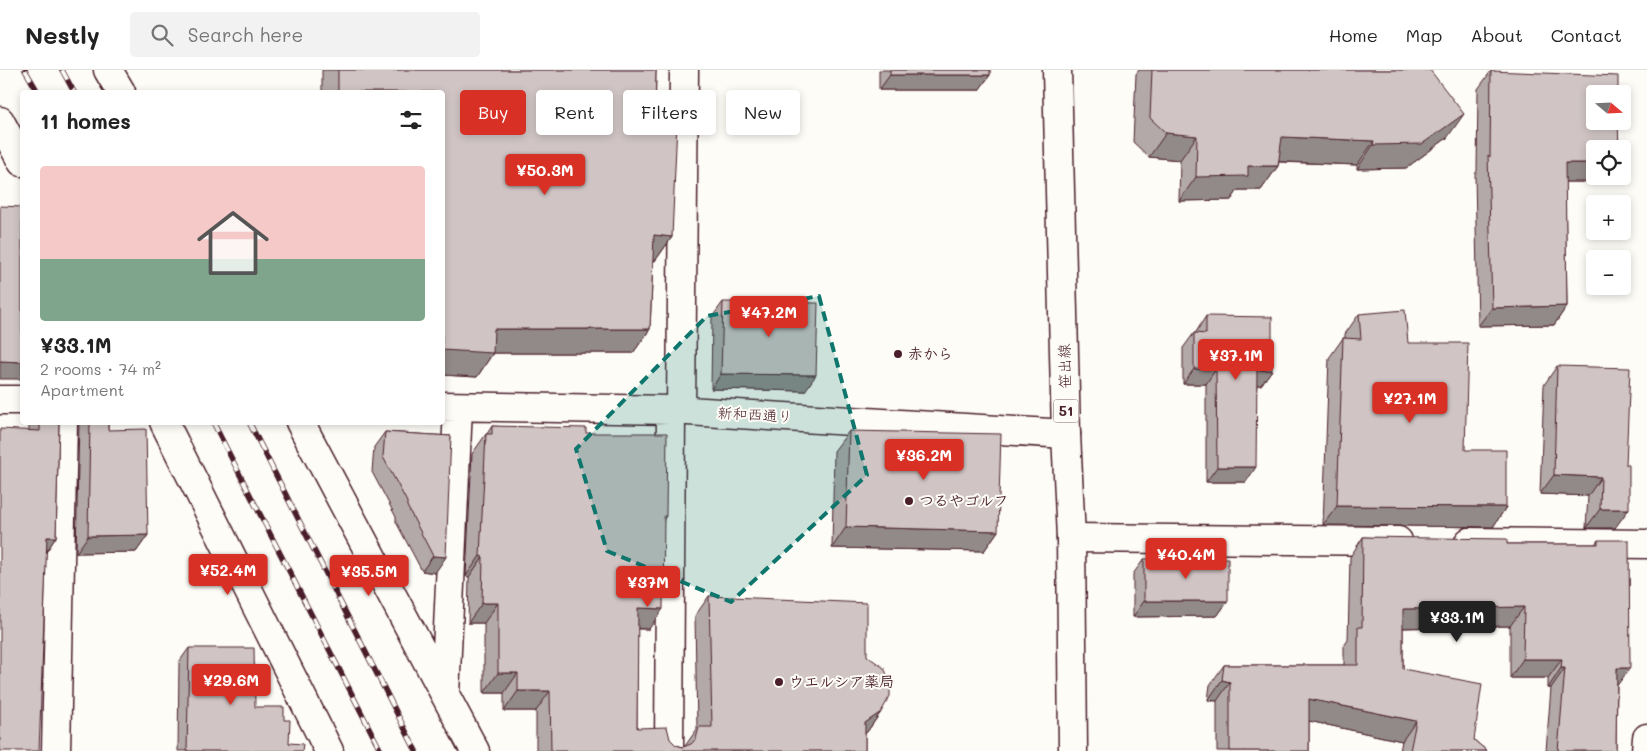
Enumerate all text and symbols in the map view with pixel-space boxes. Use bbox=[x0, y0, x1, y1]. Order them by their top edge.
search box bbox=[130, 12, 480, 57]
text: Nestly bbox=[25, 19, 100, 50]
icon: search bbox=[148, 21, 176, 49]
text: Search here bbox=[188, 22, 303, 47]
text: Home bbox=[1329, 23, 1378, 47]
text: Map bbox=[1406, 23, 1442, 47]
text: About bbox=[1470, 23, 1523, 47]
text: Contact bbox=[1551, 23, 1622, 47]
north arrow bbox=[1586, 85, 1631, 130]
map controls bbox=[1586, 85, 1631, 295]
chip: Buy bbox=[460, 90, 526, 135]
chip: Rent bbox=[536, 90, 613, 135]
chip: Filters bbox=[623, 90, 716, 135]
chip: New bbox=[726, 90, 800, 135]
icon: filters bbox=[397, 106, 425, 134]
text: 11 homes bbox=[40, 107, 131, 134]
button: locate bbox=[1586, 140, 1631, 185]
pin: ¥50.3M bbox=[504, 154, 586, 196]
text: ¥50.3M bbox=[516, 159, 574, 180]
button: + bbox=[1586, 195, 1631, 240]
icon: home bbox=[188, 198, 278, 288]
button: − bbox=[1586, 250, 1631, 295]
pin: ¥47.2M bbox=[728, 296, 810, 338]
text: ¥47.2M bbox=[741, 301, 797, 322]
text: ¥33.1M bbox=[40, 331, 112, 358]
pin: ¥37.1M bbox=[1195, 338, 1277, 381]
place label: 赤から bbox=[908, 343, 953, 363]
street label: 笹出線 bbox=[1054, 343, 1074, 389]
text: ¥37.1M bbox=[1209, 344, 1263, 365]
marker: 赤から bbox=[892, 348, 904, 360]
text: 2 rooms · 74 m² bbox=[40, 358, 161, 379]
text: Apartment bbox=[40, 379, 125, 400]
pin: ¥27.1M bbox=[1369, 382, 1451, 424]
text: ¥27.1M bbox=[1383, 387, 1437, 408]
road number: 51 bbox=[1054, 400, 1078, 422]
street label: 新和西通り bbox=[717, 402, 793, 426]
pin: ¥36.2M bbox=[883, 438, 965, 481]
text: ¥36.2M bbox=[896, 444, 952, 465]
place label: つるやゴルフ bbox=[919, 490, 1009, 510]
marker: つるやゴルフ bbox=[903, 495, 915, 507]
pin: ¥40.4M bbox=[1145, 538, 1227, 580]
text: ¥40.4M bbox=[1157, 543, 1215, 564]
pin: ¥52.4M bbox=[187, 554, 269, 596]
pin: ¥35.5M bbox=[328, 554, 410, 597]
text: ¥52.4M bbox=[200, 559, 256, 580]
text: ¥35.5M bbox=[341, 560, 397, 581]
pin: ¥37M bbox=[618, 566, 678, 608]
text: ¥37M bbox=[627, 571, 669, 592]
pin: ¥33.1M bbox=[1416, 600, 1498, 643]
text: ¥33.1M bbox=[1430, 606, 1484, 627]
pin: ¥29.6M bbox=[190, 664, 272, 706]
text: ¥29.6M bbox=[203, 669, 259, 690]
place label: ウエルシア薬局 bbox=[789, 671, 894, 691]
marker: ウエルシア薬局 bbox=[773, 676, 785, 688]

